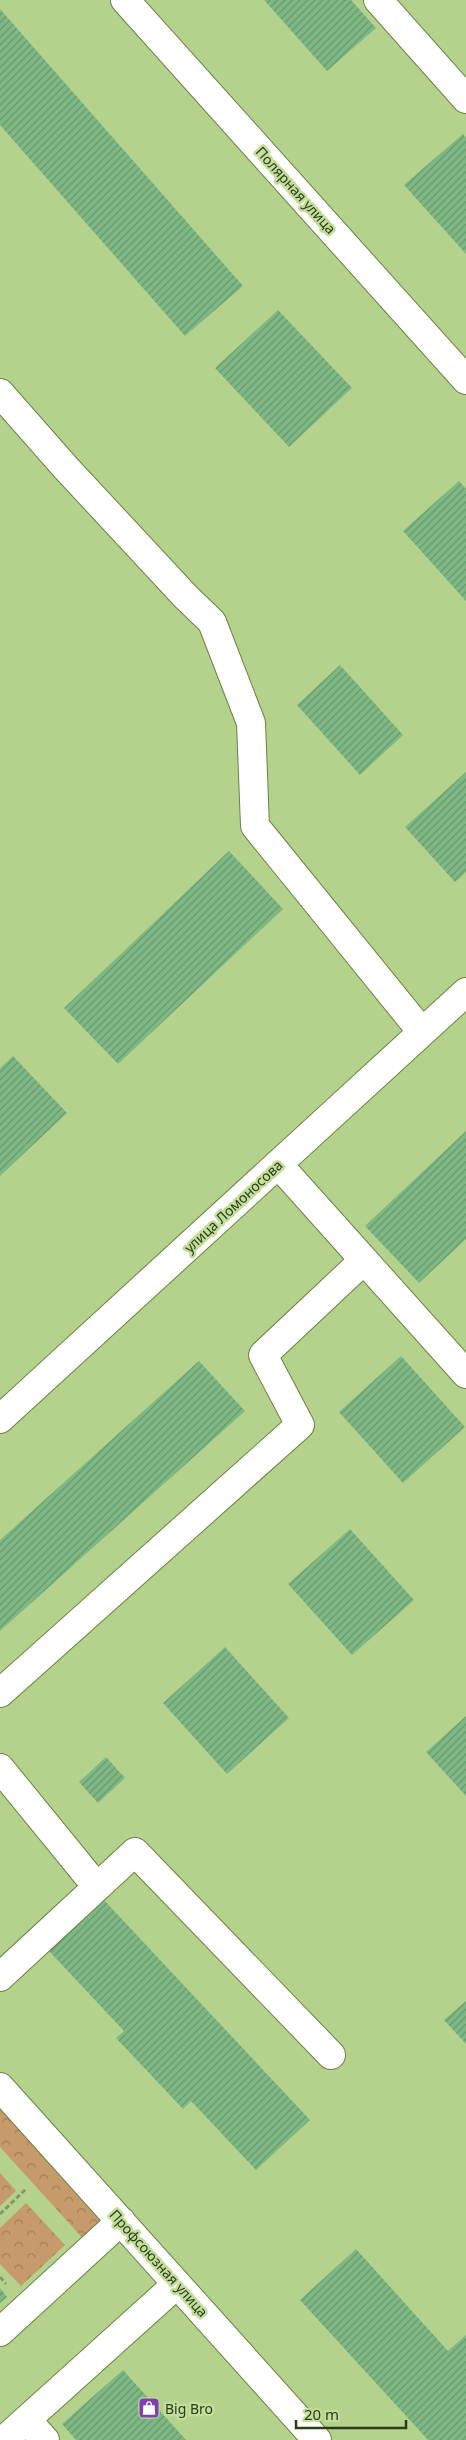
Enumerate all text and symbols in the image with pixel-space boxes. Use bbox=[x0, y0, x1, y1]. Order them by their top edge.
street label: Полярная улица bbox=[252, 142, 340, 238]
street label: улица Ломоносова bbox=[180, 1155, 286, 1257]
street label: Профсоюзная улица bbox=[106, 2205, 212, 2321]
shop icon: Big Bro bbox=[137, 2396, 161, 2420]
scale bar bbox=[296, 2398, 406, 2430]
place label: Big Bro bbox=[165, 2399, 213, 2418]
text: 20 m bbox=[304, 2404, 339, 2424]

